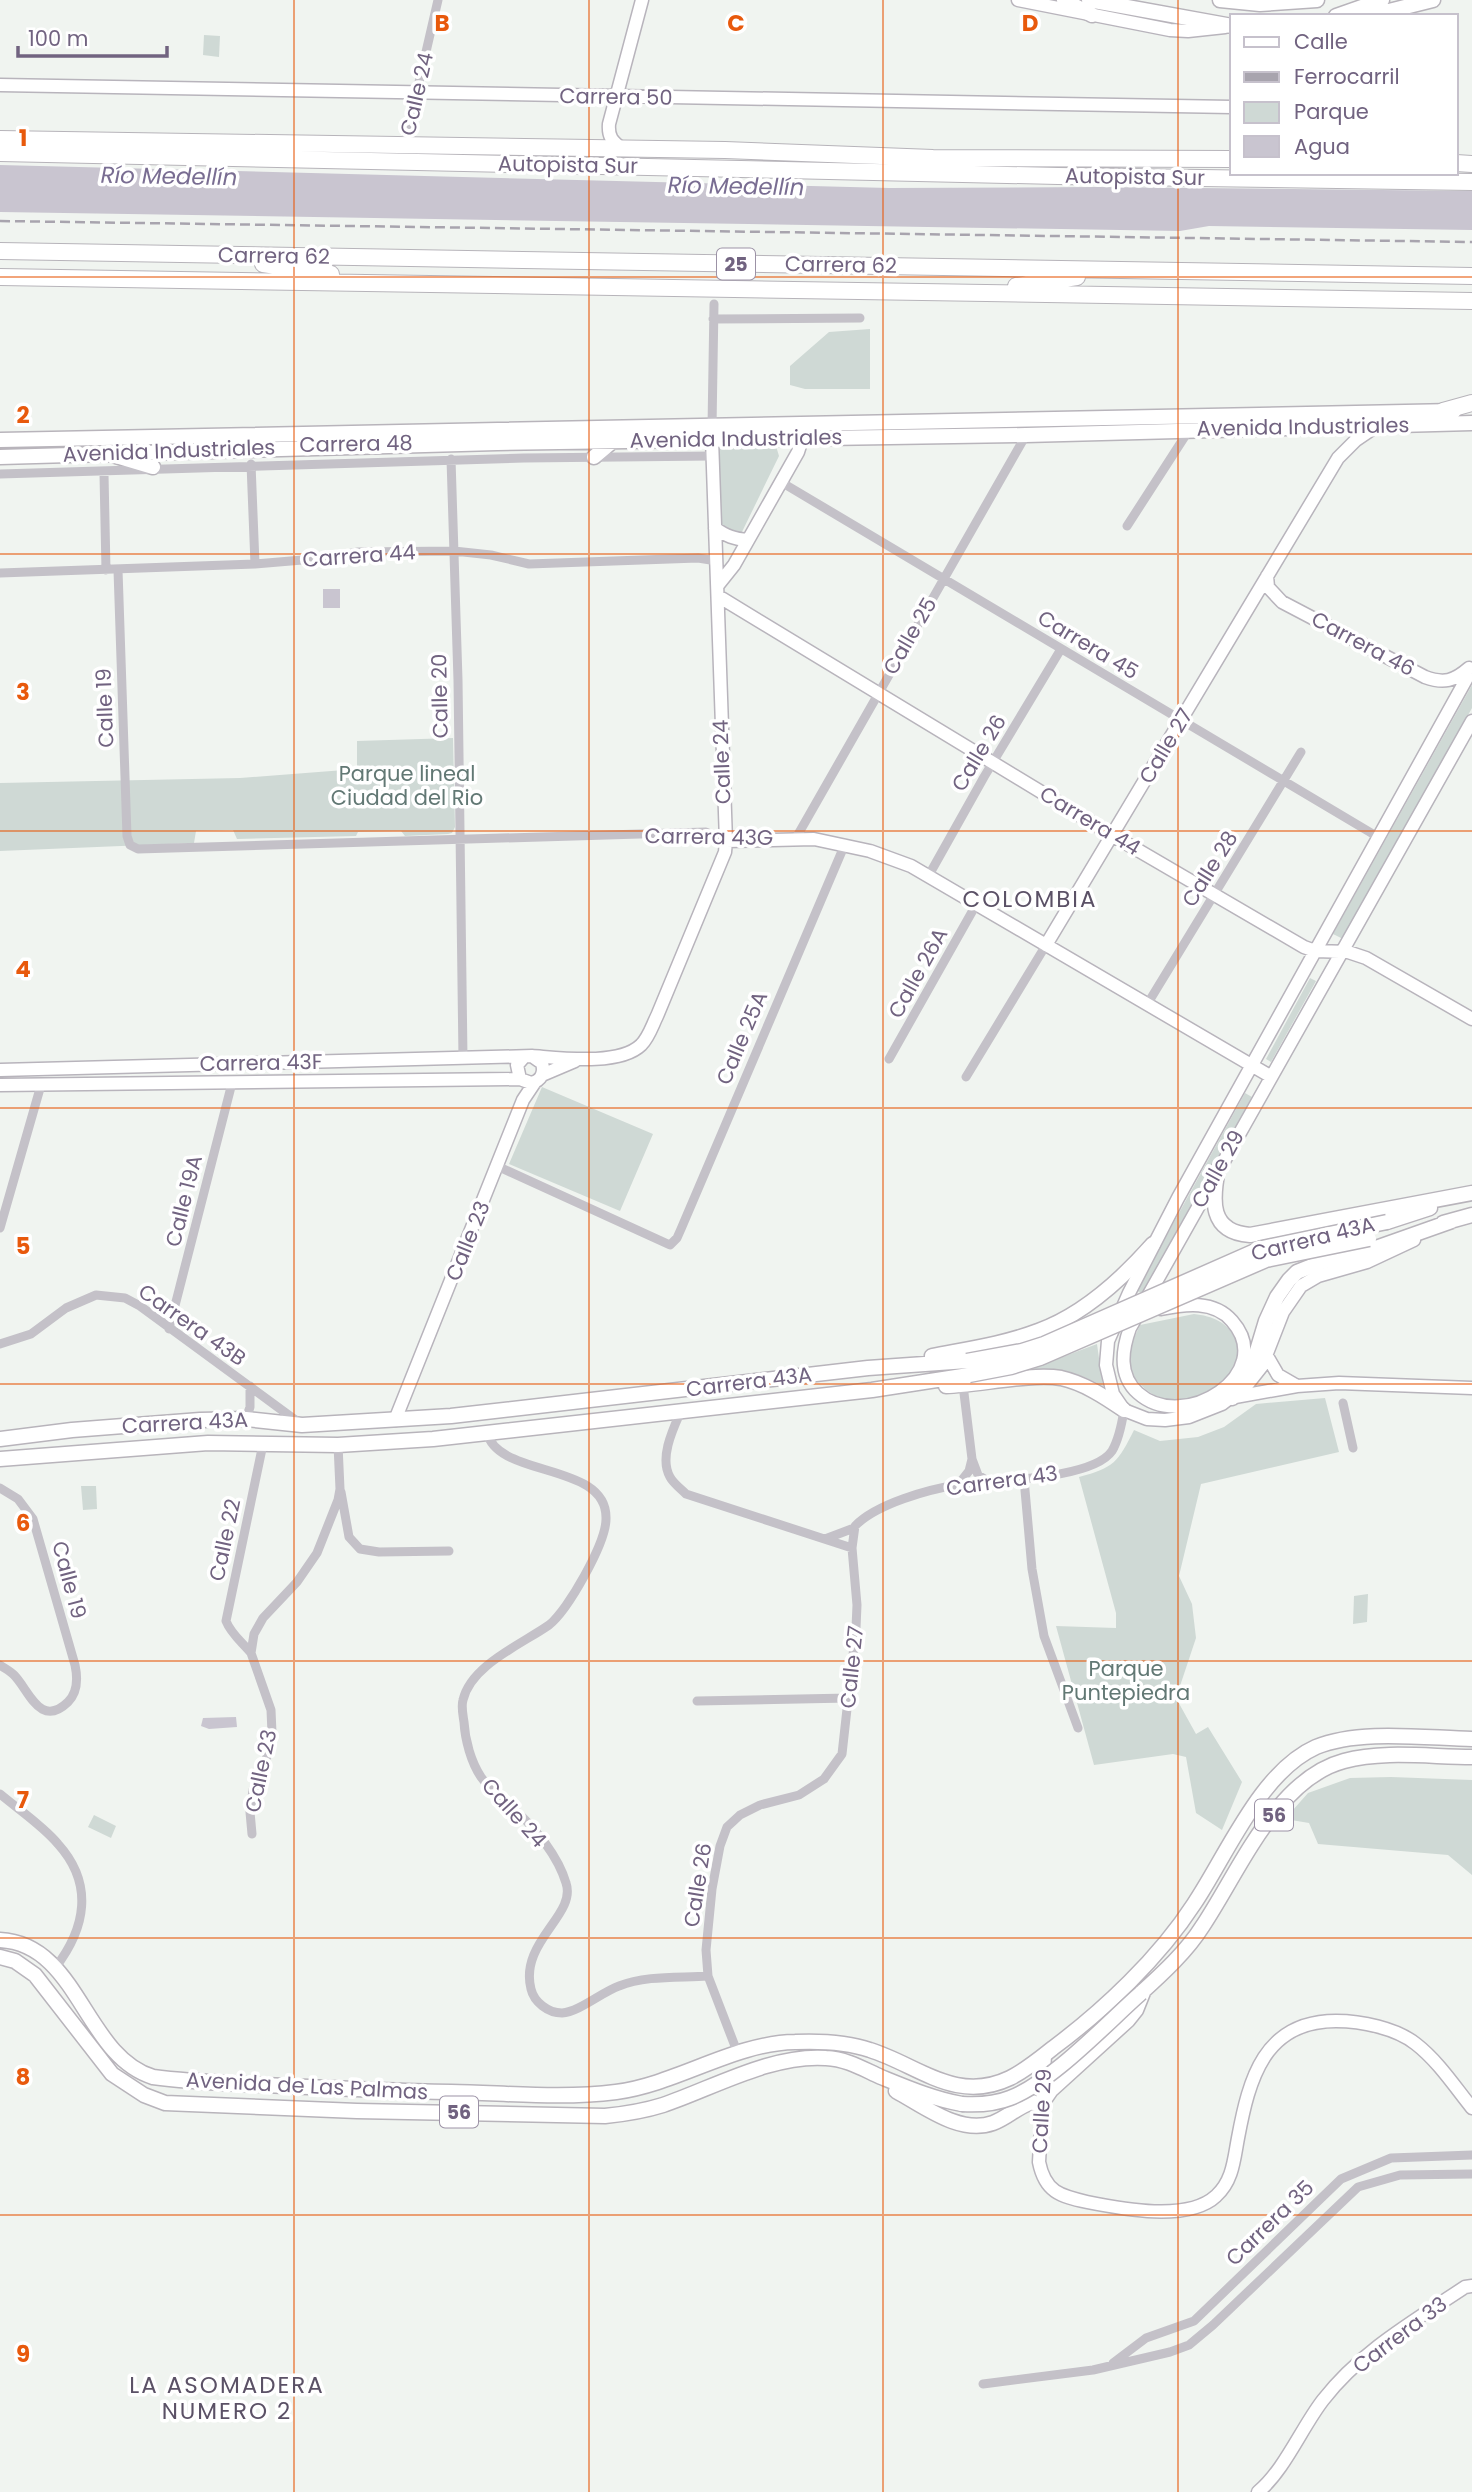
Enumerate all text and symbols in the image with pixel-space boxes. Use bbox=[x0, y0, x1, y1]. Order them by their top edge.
text: B bbox=[434, 7, 450, 39]
text: C bbox=[727, 7, 745, 39]
text: D bbox=[1022, 7, 1038, 39]
scale bar bbox=[18, 14, 166, 58]
legend bbox=[1230, 14, 1458, 175]
text: 100 m bbox=[28, 24, 88, 53]
text: Calle bbox=[1294, 27, 1348, 56]
street label: Calle 24 bbox=[393, 49, 440, 138]
text: Ferrocarril bbox=[1294, 62, 1400, 91]
street label: Carrera 50 bbox=[559, 81, 673, 112]
text: Parque bbox=[1294, 97, 1369, 126]
text: 1 bbox=[19, 122, 27, 154]
text: Agua bbox=[1294, 132, 1350, 161]
street label: Autopista Sur bbox=[498, 149, 638, 180]
water label: Río Medellín bbox=[100, 159, 238, 193]
street label: Autopista Sur bbox=[1065, 161, 1205, 192]
water label: Río Medellín bbox=[667, 169, 805, 203]
street label: Carrera 62 bbox=[218, 240, 330, 271]
road number: 25 bbox=[717, 248, 755, 280]
street label: Carrera 62 bbox=[785, 249, 897, 280]
text: 2 bbox=[16, 399, 30, 431]
street label: Avenida Industriales bbox=[1196, 410, 1410, 443]
street label: Avenida Industriales bbox=[629, 422, 843, 455]
street label: Carrera 48 bbox=[299, 428, 413, 459]
street label: Avenida Industriales bbox=[62, 432, 276, 469]
street label: Carrera 44 bbox=[302, 537, 416, 574]
street label: Calle 25 bbox=[876, 592, 943, 680]
street label: Carrera 45 bbox=[1032, 603, 1144, 686]
street label: Carrera 46 bbox=[1306, 604, 1420, 683]
street label: Calle 20 bbox=[424, 653, 455, 739]
street label: Calle 19 bbox=[89, 668, 120, 748]
text: 3 bbox=[16, 676, 30, 708]
street label: Calle 27 bbox=[1132, 703, 1199, 789]
street label: Calle 26 bbox=[944, 709, 1013, 797]
street label: Calle 24 bbox=[706, 719, 737, 805]
park label: Parque lineal Ciudad del Rio bbox=[331, 759, 483, 812]
street label: Carrera 44 bbox=[1034, 779, 1146, 862]
street label: Carrera 43G bbox=[644, 821, 774, 852]
street label: Calle 28 bbox=[1175, 825, 1244, 912]
district label: COLOMBIA bbox=[963, 883, 1097, 915]
street label: Calle 26A bbox=[881, 922, 954, 1023]
text: 4 bbox=[15, 953, 31, 985]
street label: Calle 25A bbox=[709, 987, 774, 1089]
street label: Carrera 43F bbox=[199, 1047, 323, 1078]
street label: Calle 29 bbox=[1184, 1125, 1251, 1213]
street label: Calle 19A bbox=[158, 1152, 209, 1250]
street label: Calle 23 bbox=[438, 1197, 497, 1285]
street label: Carrera 43A bbox=[1248, 1209, 1378, 1268]
text: 5 bbox=[16, 1230, 30, 1262]
street label: Carrera 43B bbox=[133, 1277, 252, 1372]
street label: Carrera 43A bbox=[684, 1359, 813, 1404]
street label: Carrera 43A bbox=[121, 1405, 249, 1440]
street label: Carrera 43 bbox=[944, 1458, 1060, 1503]
street label: Calle 22 bbox=[202, 1496, 247, 1584]
text: 6 bbox=[16, 1507, 30, 1539]
street label: Calle 19 bbox=[45, 1538, 94, 1622]
street label: Calle 27 bbox=[833, 1624, 870, 1710]
park label: Parque Puntepiedra bbox=[1062, 1654, 1190, 1707]
street label: Calle 23 bbox=[238, 1727, 283, 1815]
street label: Calle 24 bbox=[475, 1772, 553, 1854]
text: 7 bbox=[17, 1784, 29, 1816]
road number: 56 bbox=[1255, 1800, 1293, 1830]
street label: Calle 26 bbox=[677, 1841, 718, 1929]
text: 8 bbox=[16, 2061, 30, 2093]
street label: Avenida de Las Palmas bbox=[185, 2065, 429, 2106]
street label: Calle 29 bbox=[1025, 2068, 1058, 2154]
road number: 56 bbox=[440, 2096, 478, 2128]
street label: Carrera 35 bbox=[1219, 2173, 1320, 2272]
street label: Carrera 33 bbox=[1346, 2289, 1453, 2380]
text: 9 bbox=[16, 2338, 30, 2370]
district label: LA ASOMADERA NUMERO 2 bbox=[129, 2369, 325, 2427]

